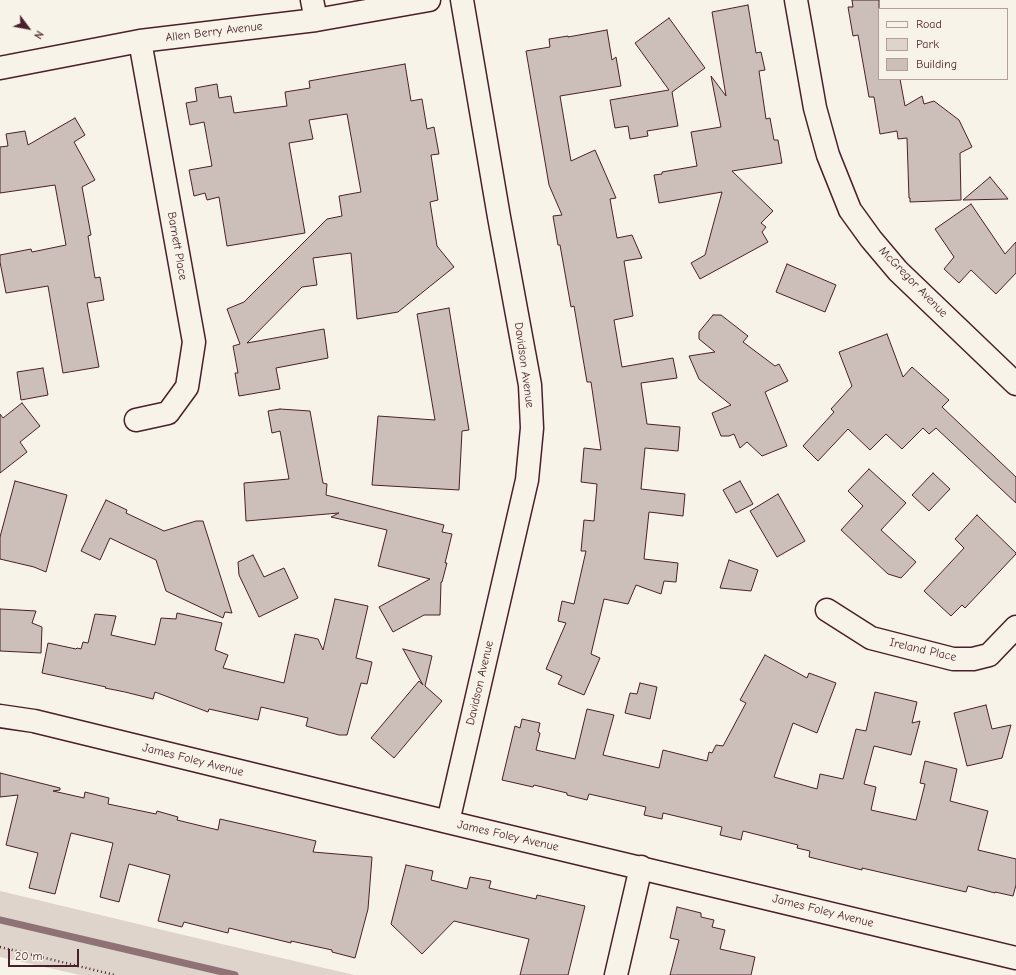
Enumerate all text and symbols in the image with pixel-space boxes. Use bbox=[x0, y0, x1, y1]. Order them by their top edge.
north arrow bbox=[8, 8, 48, 48]
legend bbox=[878, 8, 1008, 80]
text: Road bbox=[916, 17, 942, 31]
street label: Allen Berry Avenue bbox=[165, 19, 263, 45]
text: N bbox=[31, 28, 46, 41]
text: Park bbox=[916, 37, 939, 51]
text: Building bbox=[916, 57, 957, 71]
street label: Barnett Place bbox=[164, 211, 190, 281]
street label: McGregor Avenue bbox=[876, 244, 950, 320]
street label: Davidson Avenue bbox=[511, 321, 537, 409]
street label: Ireland Place bbox=[888, 635, 958, 665]
street label: Davidson Avenue bbox=[463, 639, 497, 727]
street label: James Foley Avenue bbox=[141, 740, 245, 780]
street label: James Foley Avenue bbox=[456, 817, 560, 855]
street label: James Foley Avenue bbox=[771, 891, 875, 931]
scale bar bbox=[10, 941, 81, 967]
text: 20 m bbox=[15, 949, 43, 963]

